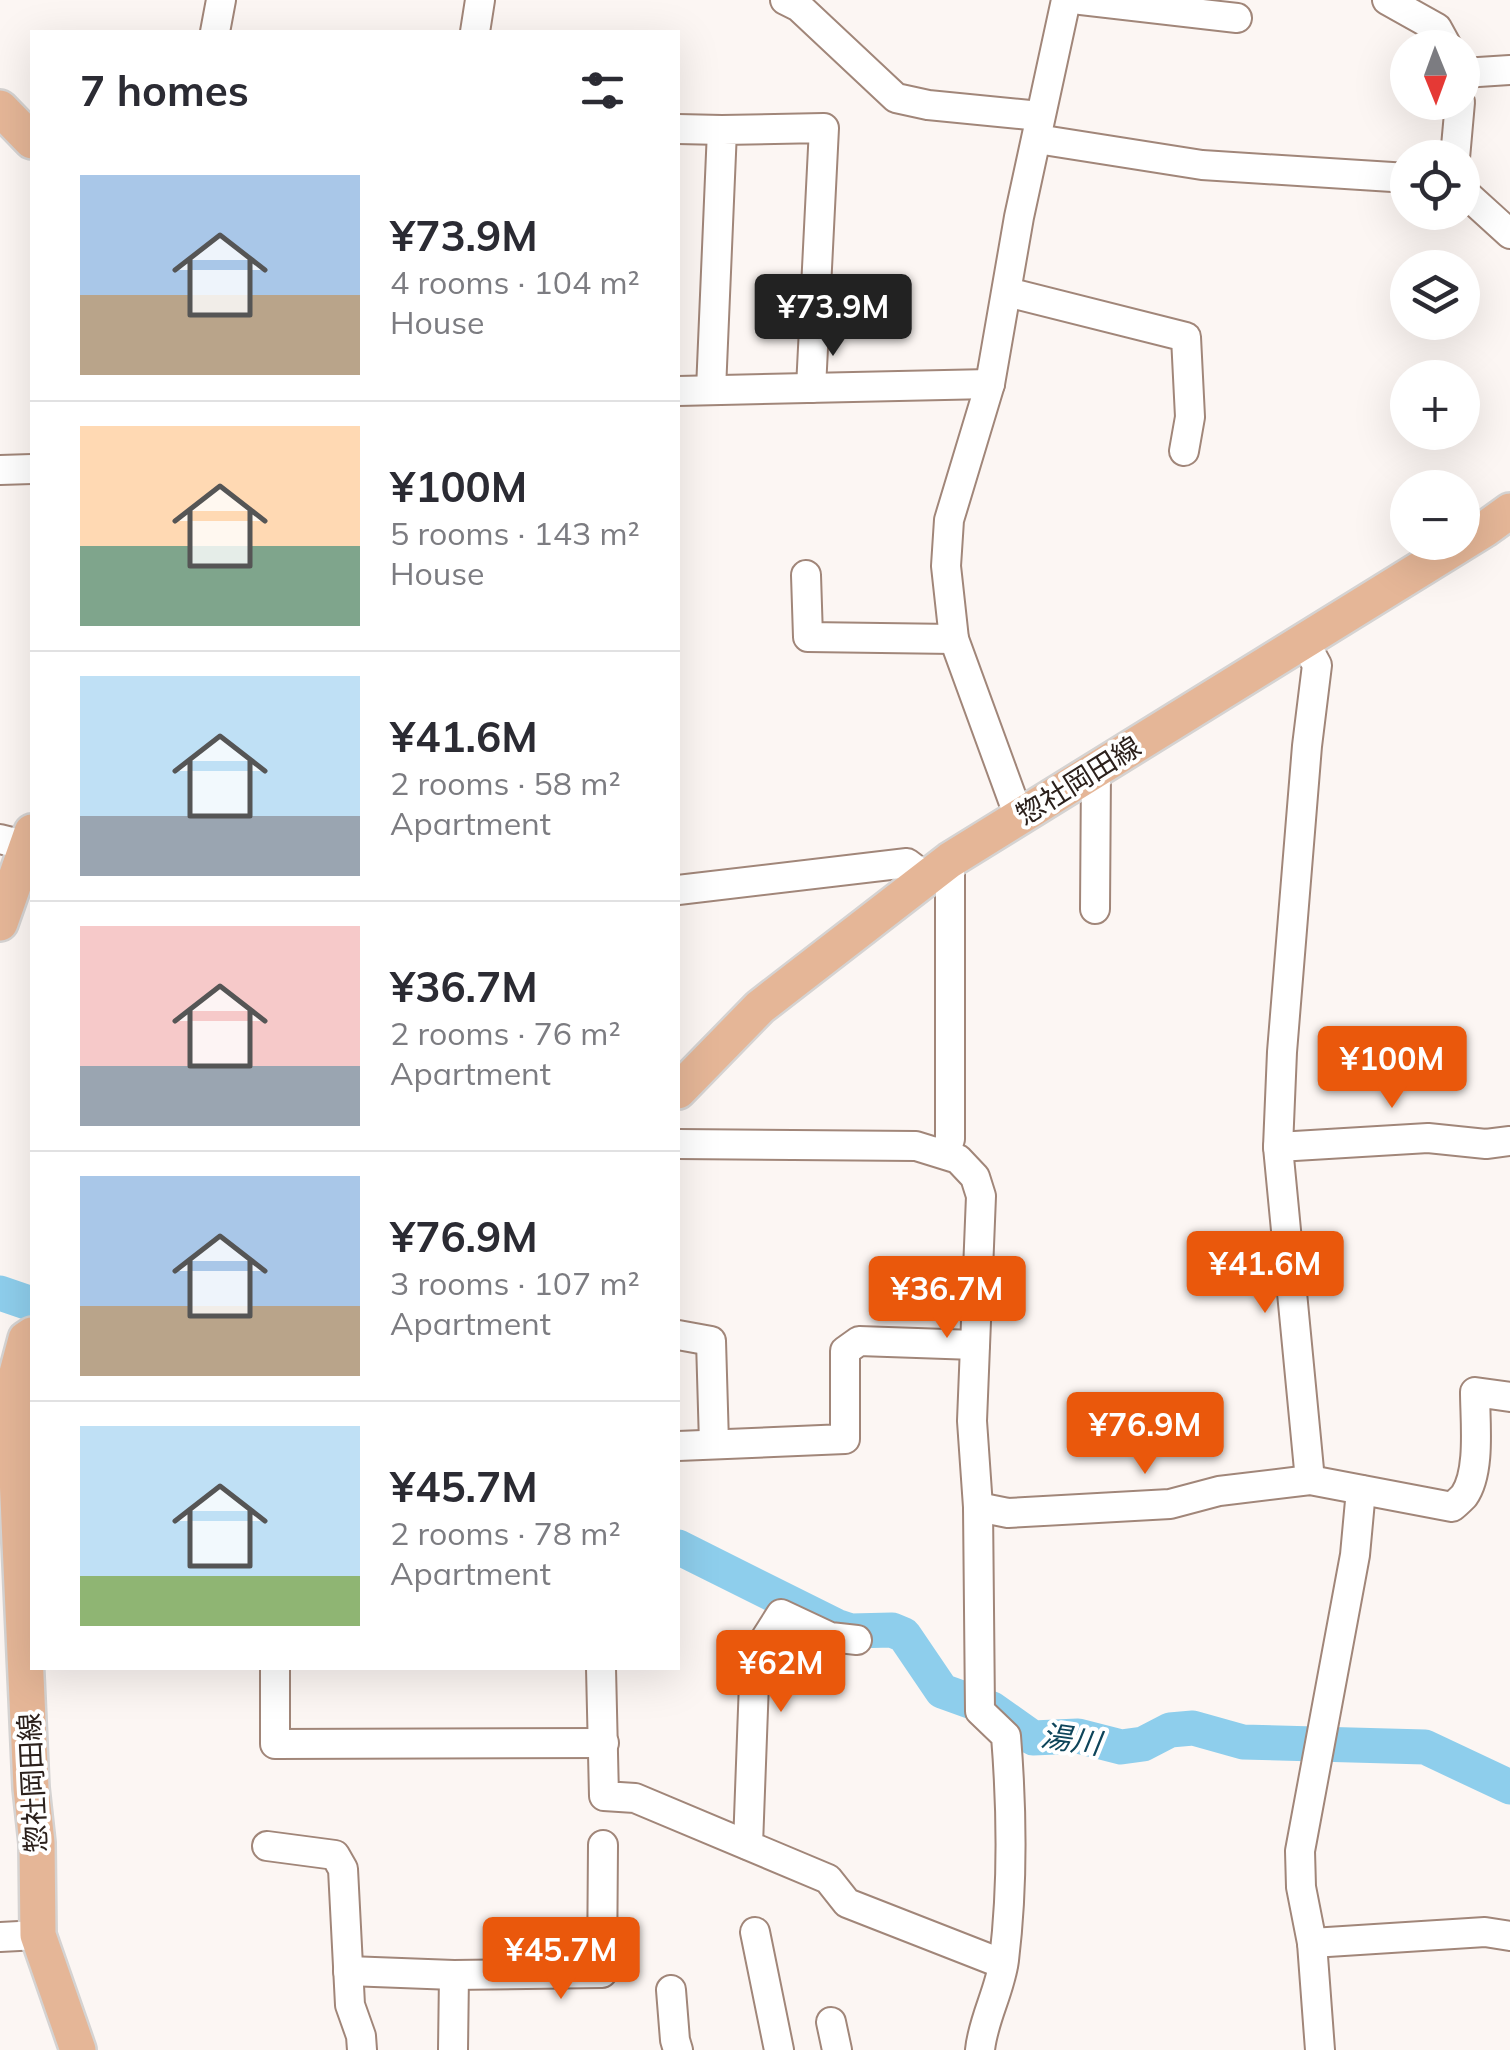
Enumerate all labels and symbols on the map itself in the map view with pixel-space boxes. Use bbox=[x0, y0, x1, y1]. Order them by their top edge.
north arrow bbox=[1390, 30, 1480, 120]
pin: ¥73.9M bbox=[752, 274, 914, 359]
street label: 惣社岡田線 bbox=[1009, 728, 1147, 832]
pin: ¥100M bbox=[1322, 1026, 1462, 1111]
pin: ¥41.6M bbox=[1184, 1231, 1346, 1316]
pin: ¥36.7M bbox=[866, 1256, 1028, 1341]
pin: ¥76.9M bbox=[1064, 1392, 1226, 1477]
pin: ¥62M bbox=[722, 1630, 840, 1715]
street label: 惣社岡田線 bbox=[11, 1712, 53, 1854]
water label: 湯川 bbox=[1039, 1716, 1106, 1762]
pin: ¥45.7M bbox=[480, 1917, 642, 2002]

